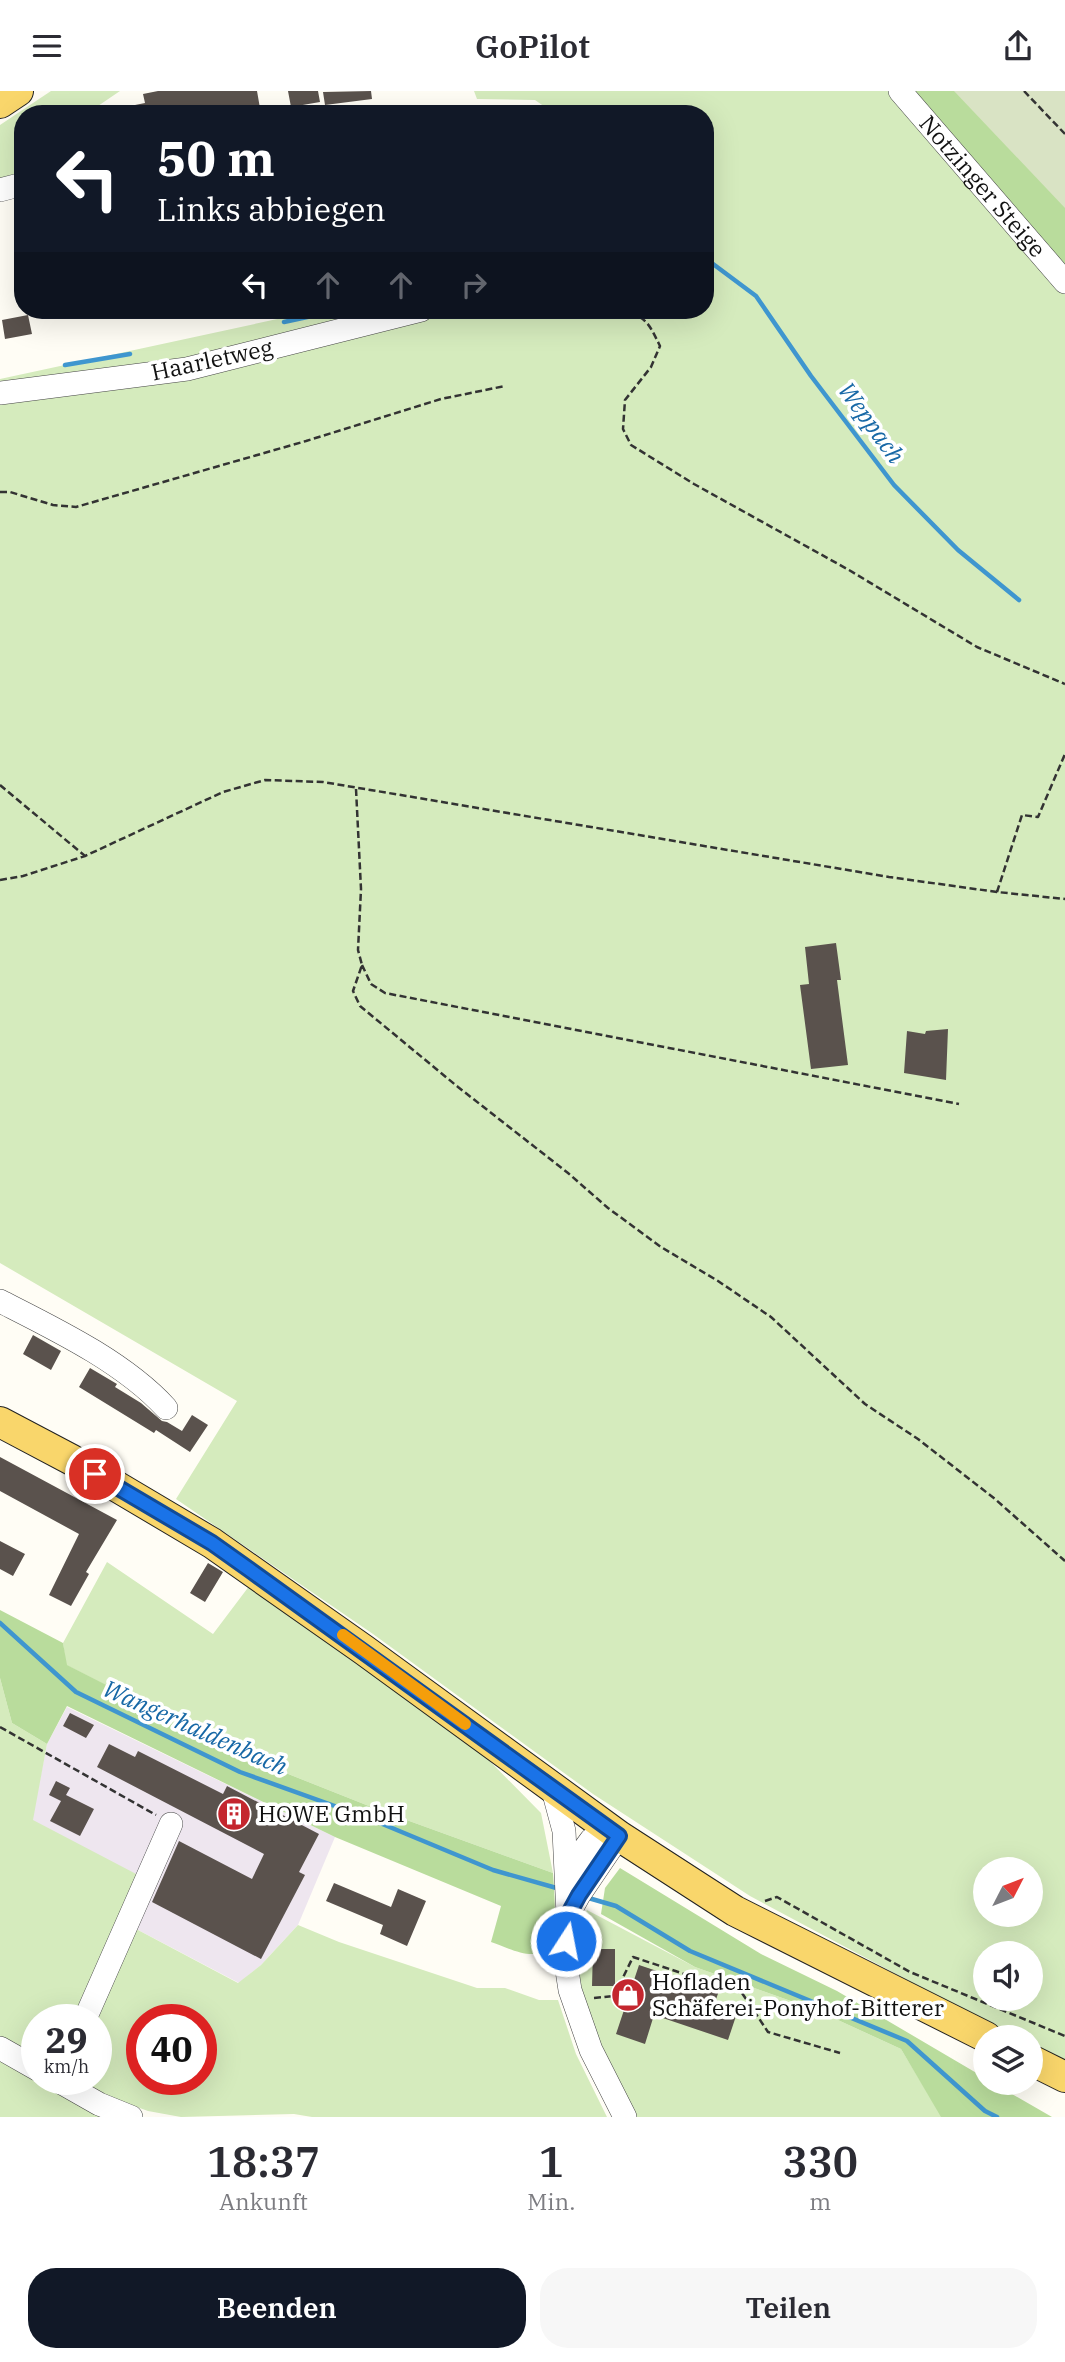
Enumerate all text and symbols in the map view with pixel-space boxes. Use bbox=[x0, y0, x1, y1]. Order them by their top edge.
text: GoPilot bbox=[475, 25, 590, 67]
icon: menu bbox=[28, 27, 66, 65]
icon: share bbox=[999, 27, 1037, 65]
street label: Notzinger Steige bbox=[913, 108, 1053, 263]
text: 50 m bbox=[157, 126, 275, 189]
icon: left bbox=[42, 133, 133, 224]
text: Links abbiegen bbox=[157, 188, 386, 230]
icon: left bbox=[236, 266, 274, 304]
icon: ahead bbox=[309, 266, 347, 304]
icon: ahead bbox=[382, 266, 420, 304]
icon: right bbox=[455, 266, 493, 304]
street label: Haarletweg bbox=[148, 331, 276, 387]
water label: Weppach bbox=[831, 375, 912, 470]
pin bbox=[65, 1444, 125, 1504]
icon: arrive bbox=[76, 1455, 114, 1493]
water label: Wangerhaldenbach bbox=[98, 1672, 293, 1782]
building icon: HOWE GmbH bbox=[215, 1795, 253, 1833]
place label: HOWE GmbH bbox=[258, 1798, 405, 1828]
north arrow bbox=[973, 1857, 1043, 1927]
map controls bbox=[973, 1857, 1043, 2095]
position arrow bbox=[529, 1904, 603, 1978]
button: sound bbox=[973, 1941, 1043, 2011]
place label: Hofladen Schäferei-Ponyhof-Bitterer bbox=[652, 1966, 944, 2022]
shop icon: Hofladen Schäferei-Ponyhof-Bitterer bbox=[609, 1976, 647, 2014]
speed limit sign: 40 bbox=[126, 2004, 217, 2095]
text: 29 bbox=[45, 2017, 88, 2063]
button: layers bbox=[973, 2025, 1043, 2095]
text: km/h bbox=[44, 2055, 89, 2078]
text: 18:37 bbox=[207, 2134, 320, 2189]
text: 1 bbox=[539, 2134, 564, 2189]
text: 330 bbox=[782, 2134, 858, 2189]
text: Ankunft bbox=[219, 2186, 308, 2216]
text: Min. bbox=[527, 2186, 576, 2216]
text: m bbox=[809, 2186, 831, 2216]
button: Beenden bbox=[28, 2268, 526, 2348]
button: Teilen bbox=[540, 2268, 1037, 2348]

